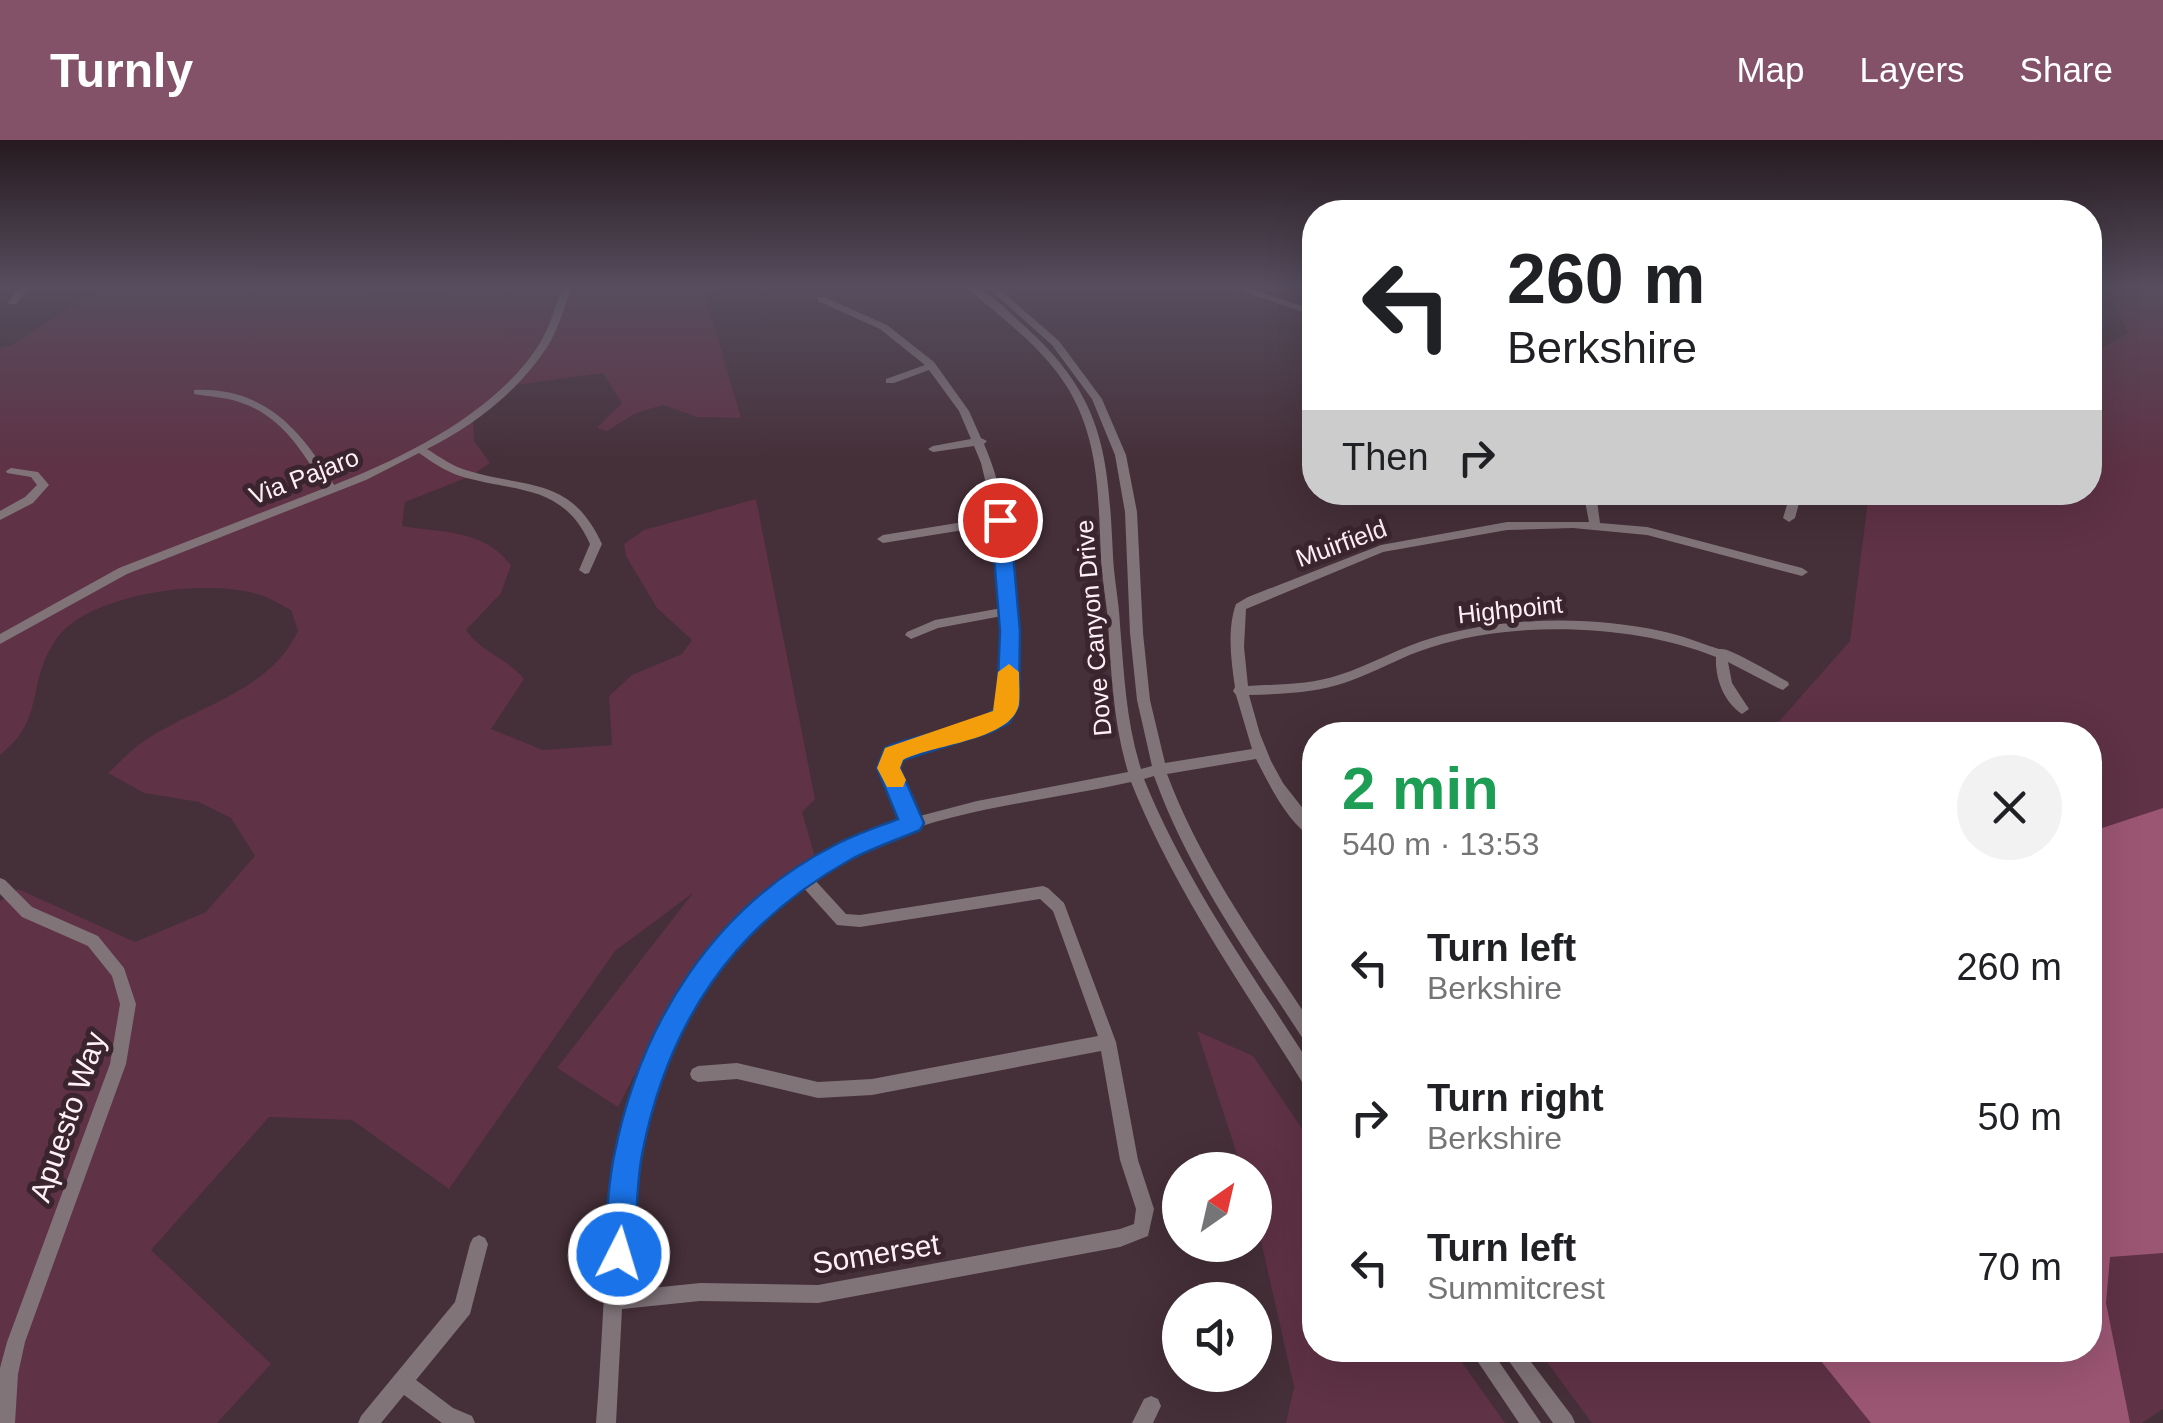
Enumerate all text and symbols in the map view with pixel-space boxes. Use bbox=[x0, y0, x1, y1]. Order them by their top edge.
text: Turnly bbox=[50, 44, 193, 97]
text: Map bbox=[1736, 50, 1805, 89]
text: Layers bbox=[1860, 50, 1965, 89]
text: Share bbox=[2020, 50, 2113, 89]
icon: left bbox=[1342, 240, 1472, 370]
text: 260 m bbox=[1507, 240, 1705, 318]
text: Berkshire bbox=[1507, 322, 1697, 373]
icon: right bbox=[1449, 430, 1504, 485]
text: Then bbox=[1342, 436, 1429, 478]
street label: Via Pajaro bbox=[245, 442, 363, 510]
pin bbox=[958, 478, 1043, 563]
icon: arrive bbox=[973, 493, 1028, 548]
street label: Muirfield bbox=[1292, 514, 1390, 572]
street label: Dove Canyon Drive bbox=[1070, 519, 1116, 737]
street label: Highpoint bbox=[1456, 590, 1564, 628]
text: 2 min bbox=[1342, 755, 1499, 822]
button: close bbox=[1957, 755, 2062, 860]
text: 540 m · 13:53 bbox=[1342, 826, 1539, 862]
text: Turn left bbox=[1427, 927, 1576, 969]
icon: left bbox=[1342, 940, 1397, 995]
text: 260 m bbox=[1956, 946, 2062, 988]
text: Berkshire bbox=[1427, 970, 1562, 1006]
street label: Apuesto Way bbox=[23, 1028, 112, 1206]
text: Turn right bbox=[1427, 1077, 1604, 1119]
icon: right bbox=[1342, 1090, 1397, 1145]
text: 50 m bbox=[1978, 1096, 2062, 1138]
text: Berkshire bbox=[1427, 1120, 1562, 1156]
north arrow bbox=[1162, 1152, 1272, 1262]
map controls bbox=[1162, 1152, 1272, 1392]
position arrow bbox=[567, 1202, 671, 1306]
street label: Somerset bbox=[810, 1227, 943, 1280]
text: Turn left bbox=[1427, 1227, 1576, 1269]
icon: left bbox=[1342, 1240, 1397, 1295]
text: 70 m bbox=[1978, 1246, 2062, 1288]
text: Summitcrest bbox=[1427, 1270, 1605, 1306]
button: sound bbox=[1162, 1282, 1272, 1392]

